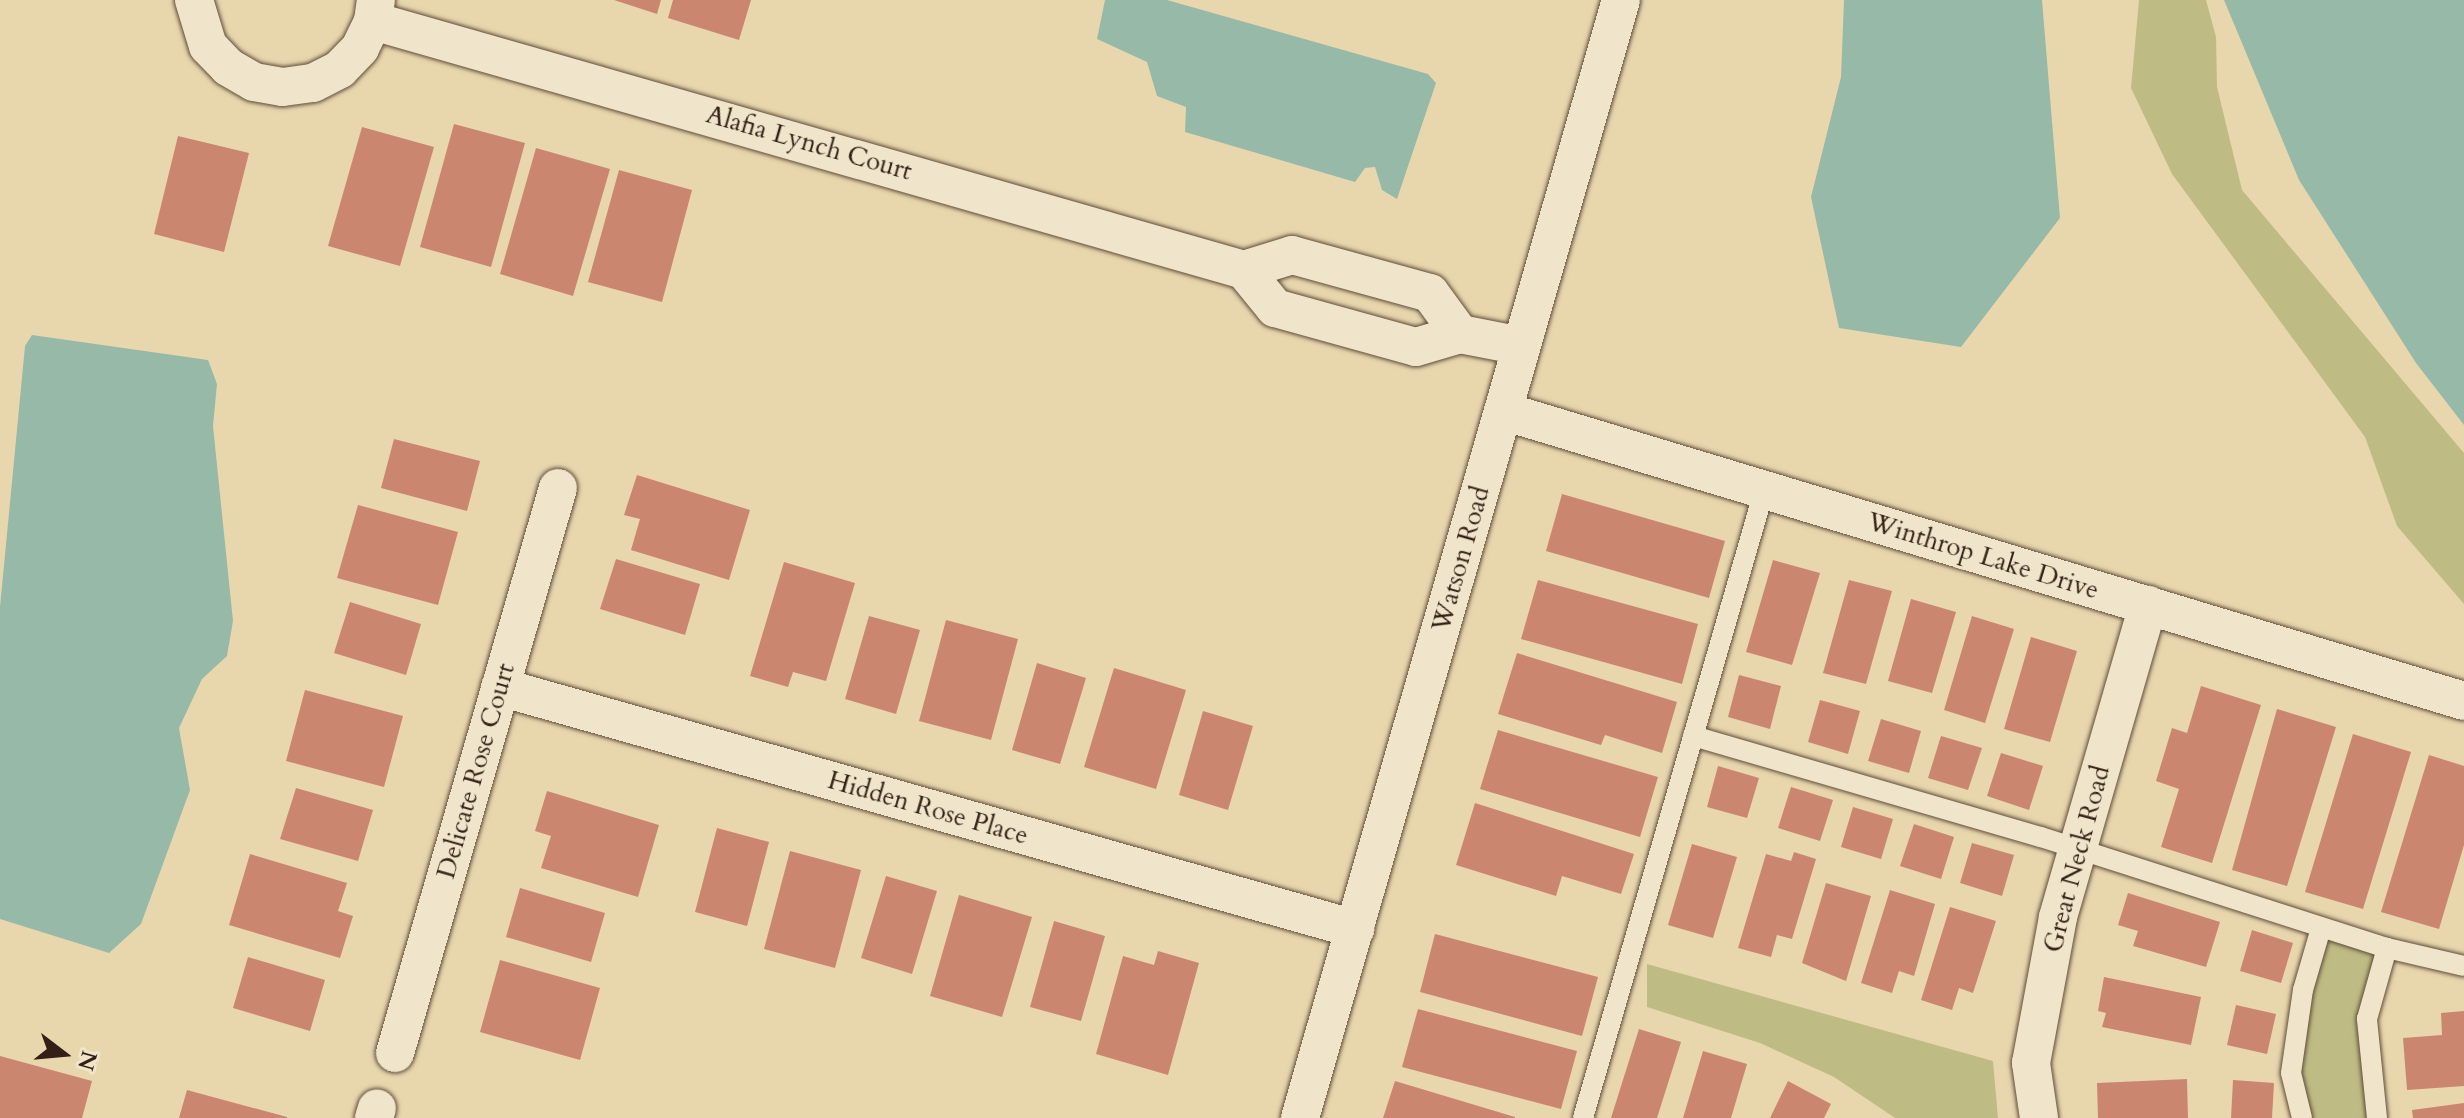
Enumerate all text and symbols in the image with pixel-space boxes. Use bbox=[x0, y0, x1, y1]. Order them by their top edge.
street label: Alafia Lynch Court bbox=[703, 99, 915, 187]
street label: Watson Road bbox=[1425, 483, 1497, 635]
street label: Winthrop Lake Drive bbox=[1864, 506, 2102, 606]
street label: Delicate Rose Court bbox=[430, 660, 522, 882]
street label: Great Neck Road bbox=[2037, 762, 2117, 956]
street label: Hidden Rose Place bbox=[824, 765, 1032, 851]
north arrow bbox=[24, 1014, 104, 1094]
text: N bbox=[70, 1047, 104, 1074]

